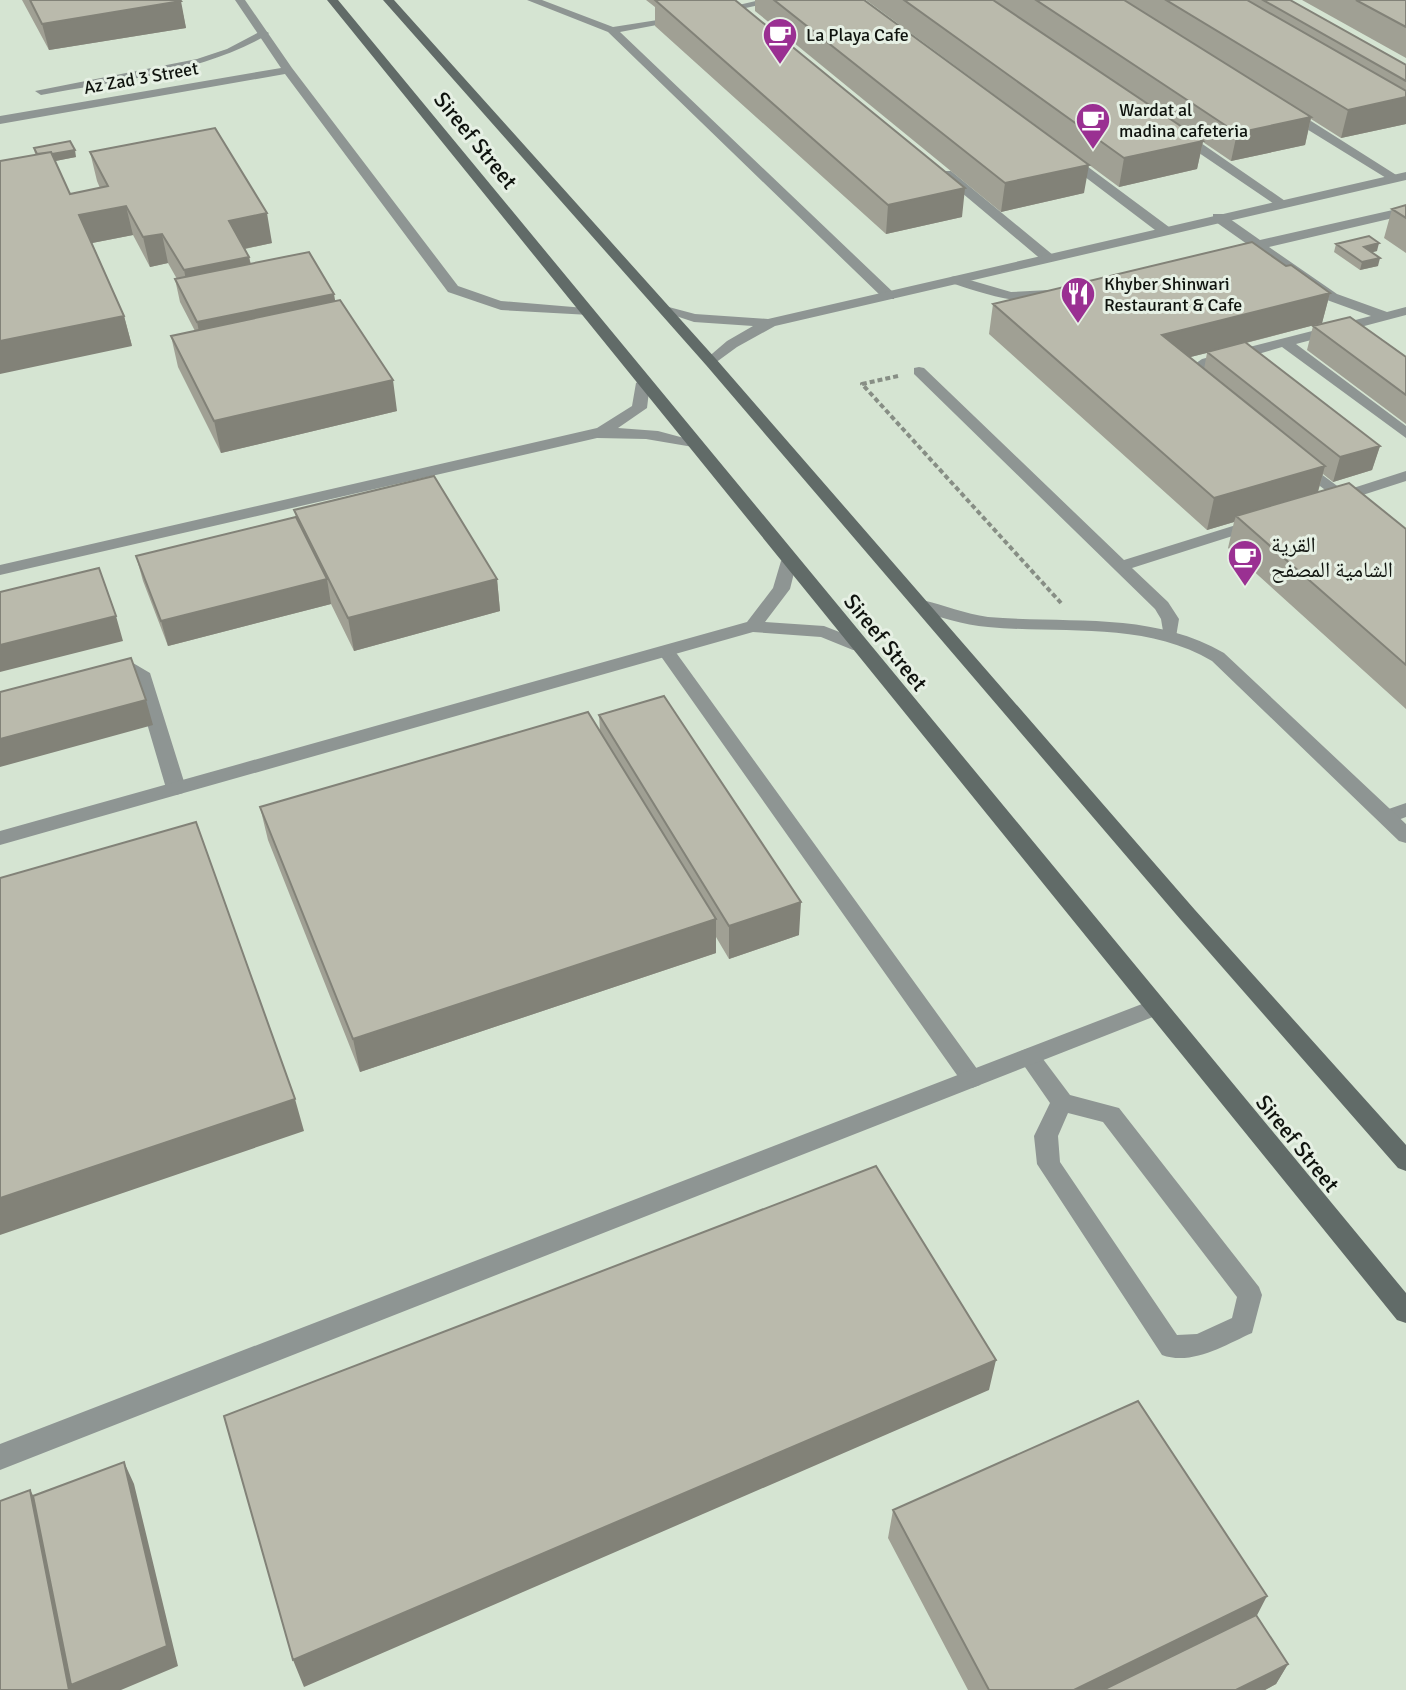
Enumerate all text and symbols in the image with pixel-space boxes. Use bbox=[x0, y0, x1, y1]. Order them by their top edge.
cafe icon: La Playa Cafe bbox=[761, 16, 799, 66]
place label: La Playa Cafe bbox=[806, 24, 909, 46]
street label: Az Zad 3 Street bbox=[82, 57, 200, 99]
street label: Sireef Street bbox=[428, 86, 523, 195]
place label: Wardat al madina cafeteria bbox=[1119, 99, 1248, 142]
cafe icon: Wardat al madina cafeteria bbox=[1074, 101, 1112, 151]
place label: Khyber Shinwari Restaurant & Cafe bbox=[1104, 273, 1242, 316]
restaurant icon: Khyber Shinwari Restaurant & Cafe bbox=[1059, 275, 1097, 325]
place label: القرية الشامية المصفح bbox=[1271, 531, 1393, 583]
cafe icon: القرية الشامية المصفح bbox=[1226, 538, 1264, 588]
street label: Sireef Street bbox=[838, 588, 933, 697]
street label: Sireef Street bbox=[1250, 1089, 1345, 1198]

